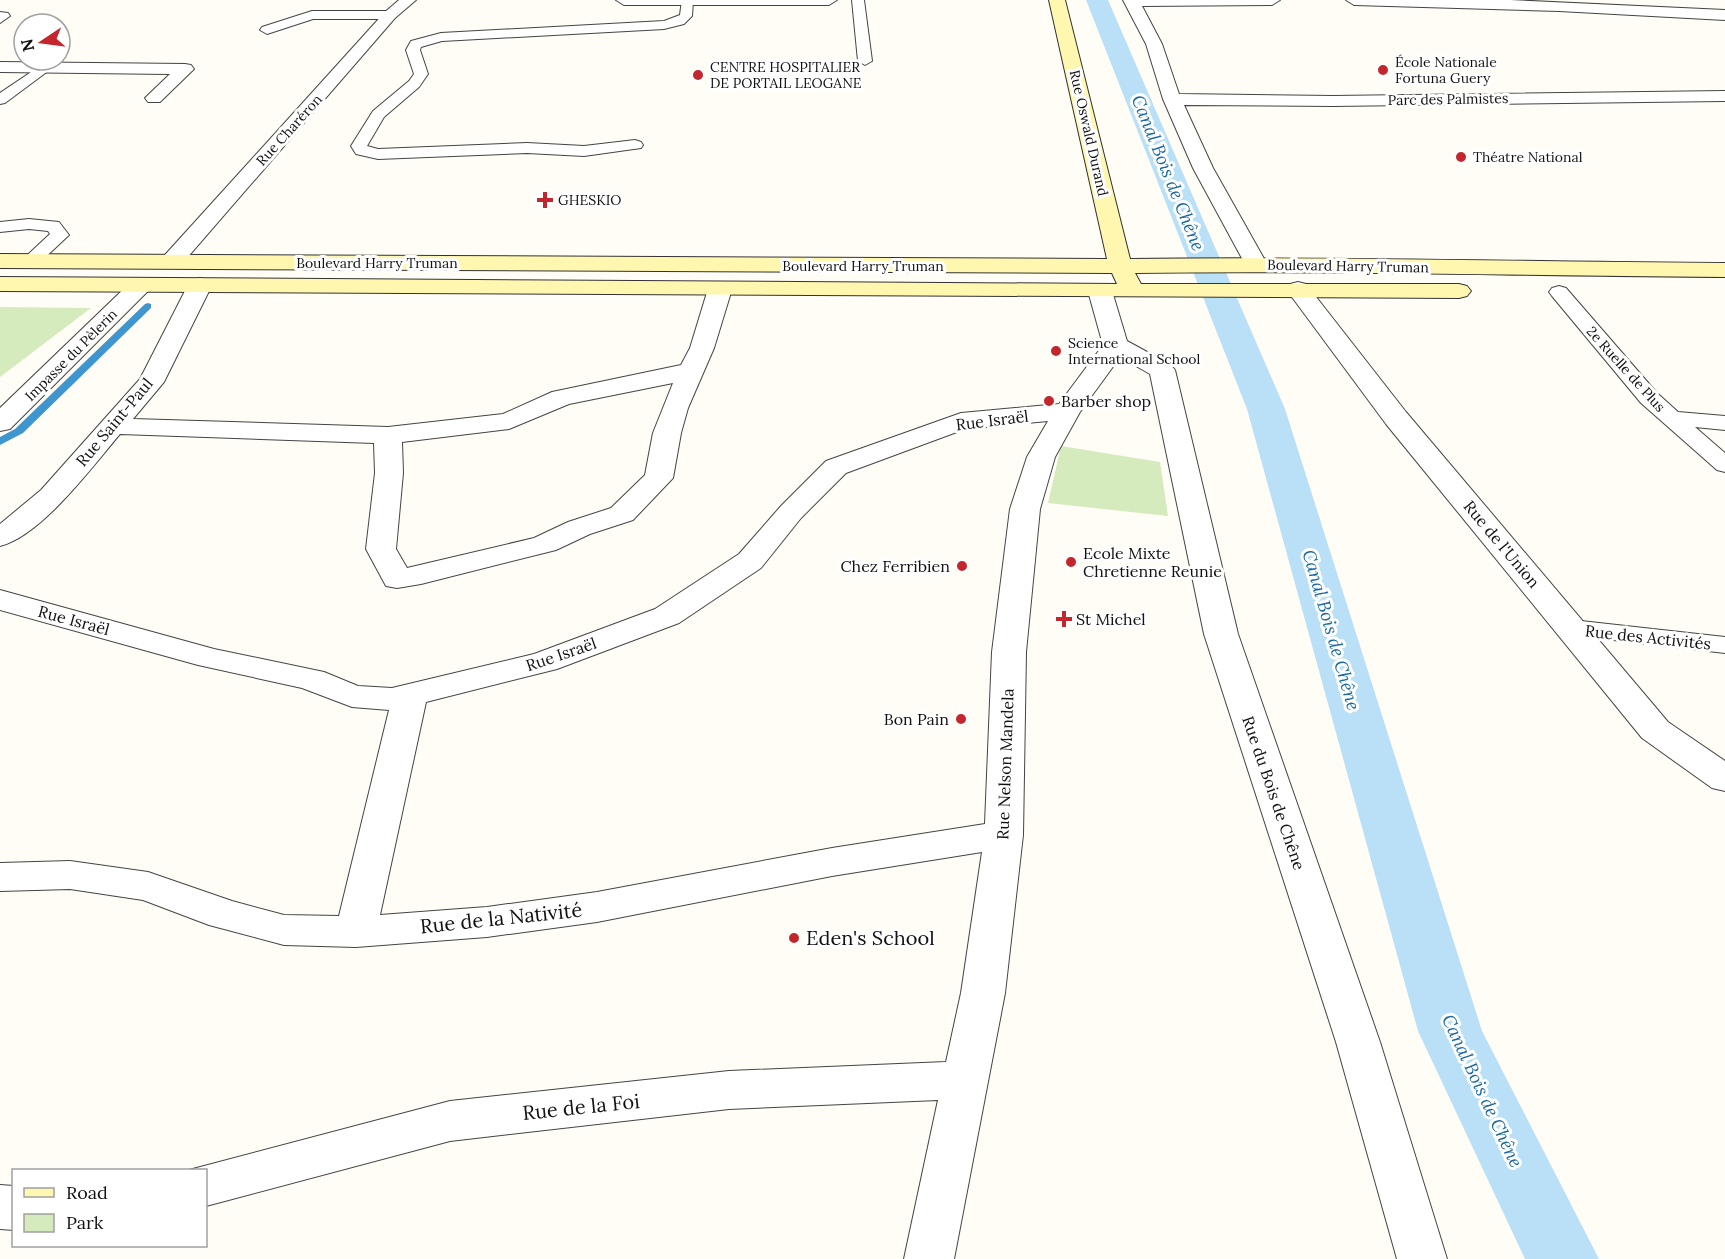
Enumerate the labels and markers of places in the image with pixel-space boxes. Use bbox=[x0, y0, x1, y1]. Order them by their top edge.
place label: École Nationale Fortuna Guery bbox=[1395, 53, 1497, 87]
place label: CENTRE HOSPITALIER DE PORTAIL LEOGANE bbox=[710, 58, 862, 92]
marker: École Nationale Fortuna Guery bbox=[1376, 63, 1390, 77]
marker: CENTRE HOSPITALIER DE PORTAIL LEOGANE bbox=[691, 68, 705, 82]
place label: Théatre National bbox=[1473, 148, 1583, 166]
marker: Théatre National bbox=[1454, 150, 1468, 164]
marker: GHESKIO bbox=[536, 191, 554, 209]
place label: GHESKIO bbox=[558, 191, 621, 209]
place label: Science International School bbox=[1068, 334, 1201, 368]
marker: Science International School bbox=[1049, 344, 1063, 358]
place label: Barber shop bbox=[1061, 391, 1151, 411]
marker: Barber shop bbox=[1042, 394, 1056, 408]
place label: Ecole Mixte Chretienne Reunie bbox=[1083, 543, 1222, 581]
marker: Ecole Mixte Chretienne Reunie bbox=[1064, 555, 1078, 569]
place label: Chez Ferribien bbox=[840, 556, 950, 576]
marker: Chez Ferribien bbox=[955, 559, 969, 573]
place label: St Michel bbox=[1076, 609, 1146, 629]
marker: St Michel bbox=[1057, 612, 1071, 626]
place label: Bon Pain bbox=[884, 709, 949, 729]
marker: Bon Pain bbox=[954, 712, 968, 726]
place label: Eden's School bbox=[806, 925, 935, 950]
marker: Eden's School bbox=[787, 931, 801, 945]

